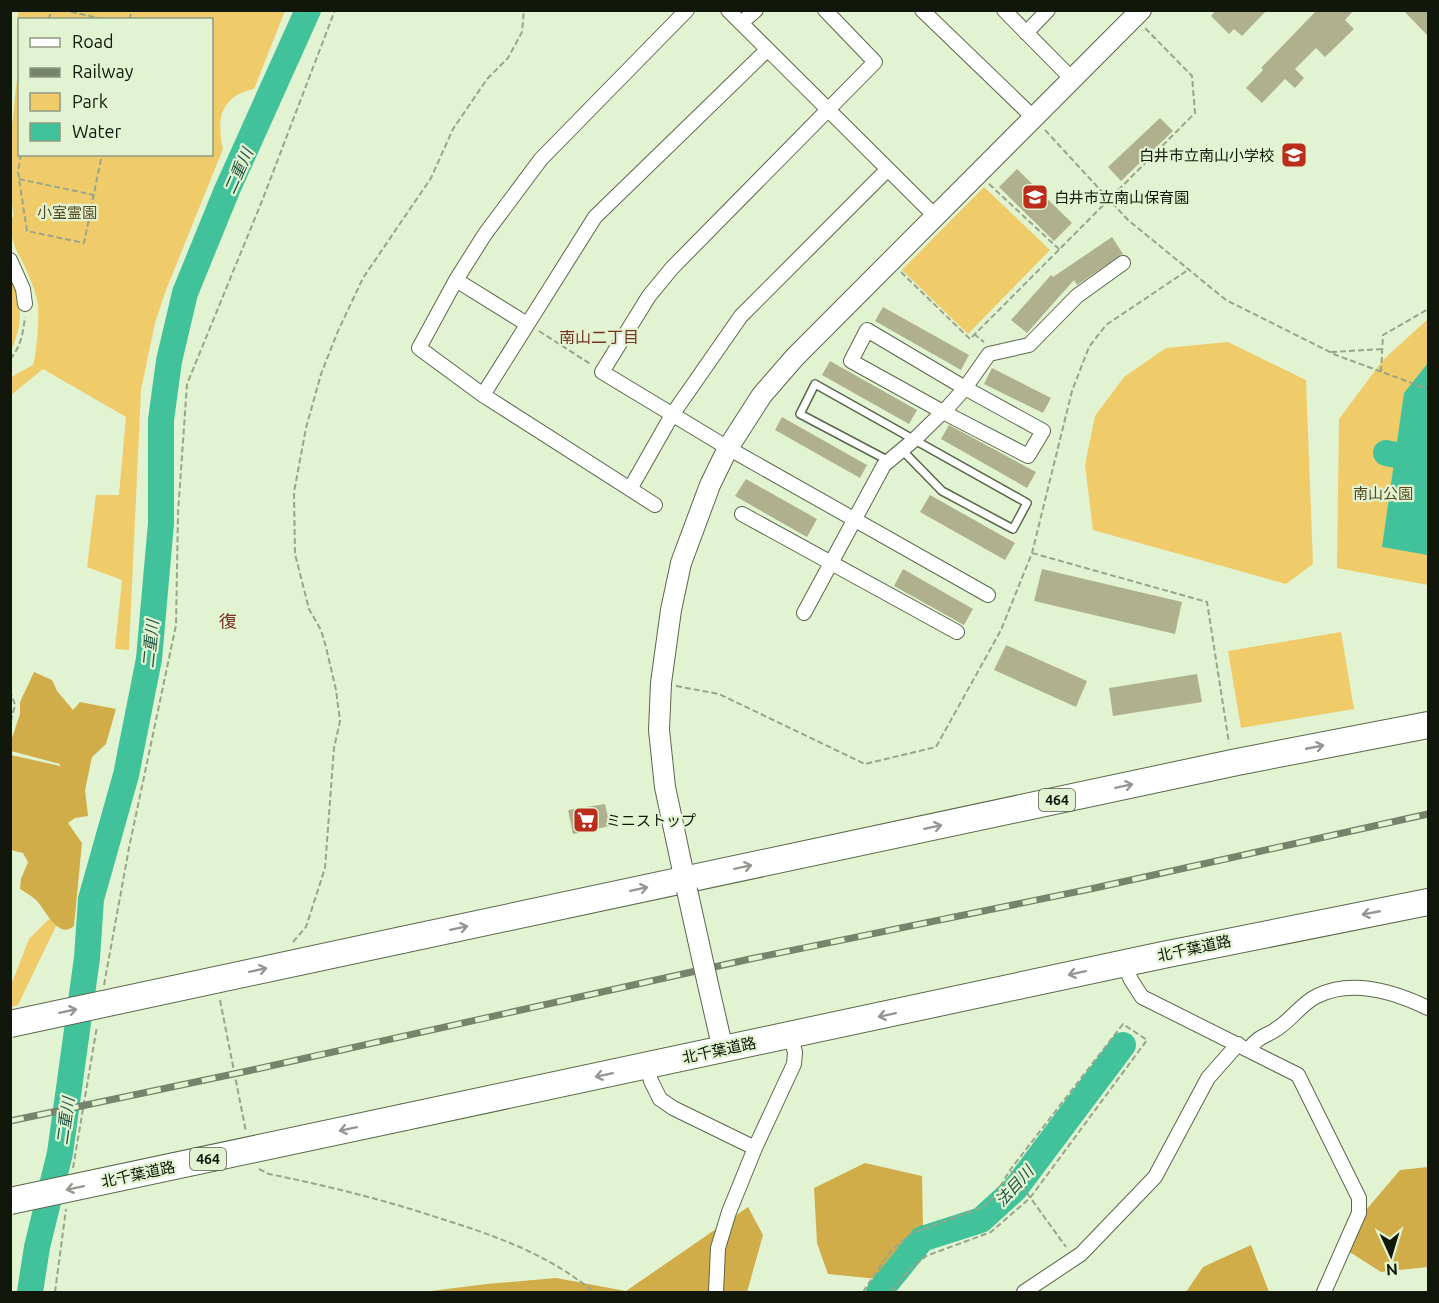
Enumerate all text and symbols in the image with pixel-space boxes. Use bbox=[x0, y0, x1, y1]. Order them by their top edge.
legend bbox=[18, 18, 213, 156]
text: Road bbox=[72, 31, 114, 51]
text: Railway bbox=[72, 61, 134, 81]
text: Park bbox=[72, 91, 108, 111]
text: Water bbox=[72, 121, 122, 141]
school or university icon: 白井市立南山小学校 bbox=[1279, 140, 1309, 170]
water label: 二重川 bbox=[220, 144, 257, 197]
place label: 白井市立南山小学校 bbox=[1139, 147, 1274, 164]
school or university icon: 白井市立南山保育園 bbox=[1020, 182, 1050, 212]
place label: 白井市立南山保育園 bbox=[1054, 189, 1189, 206]
park label: 小室霊園 bbox=[37, 204, 97, 221]
district label: 南山二丁目 bbox=[559, 328, 639, 346]
park label: 南山公園 bbox=[1353, 485, 1413, 502]
district label: 復 bbox=[219, 611, 237, 631]
water label: 二重川 bbox=[139, 617, 162, 669]
one-way arrow bbox=[1305, 741, 1324, 752]
one-way arrow bbox=[1114, 780, 1133, 791]
road number: 464 bbox=[1039, 789, 1075, 811]
supermarket icon: ミニストップ bbox=[571, 805, 601, 835]
place label: ミニストップ bbox=[606, 812, 696, 829]
one-way arrow bbox=[923, 821, 943, 832]
one-way arrow bbox=[732, 861, 752, 872]
one-way arrow bbox=[629, 883, 649, 894]
one-way arrow bbox=[1362, 908, 1381, 919]
one-way arrow bbox=[448, 922, 468, 933]
street label: 北千葉道路 bbox=[1156, 932, 1232, 964]
one-way arrow bbox=[248, 964, 268, 975]
one-way arrow bbox=[1068, 968, 1087, 980]
one-way arrow bbox=[58, 1005, 77, 1017]
one-way arrow bbox=[877, 1009, 896, 1021]
street label: 北千葉道路 bbox=[681, 1034, 757, 1066]
one-way arrow bbox=[595, 1070, 614, 1081]
water label: 二重川 bbox=[53, 1094, 78, 1146]
one-way arrow bbox=[339, 1124, 358, 1136]
road number: 464 bbox=[190, 1148, 226, 1170]
street label: 北千葉道路 bbox=[100, 1158, 176, 1190]
water label: 法目川 bbox=[991, 1161, 1038, 1210]
one-way arrow bbox=[66, 1182, 85, 1194]
north arrow bbox=[1361, 1225, 1421, 1285]
text: N bbox=[1385, 1261, 1399, 1279]

